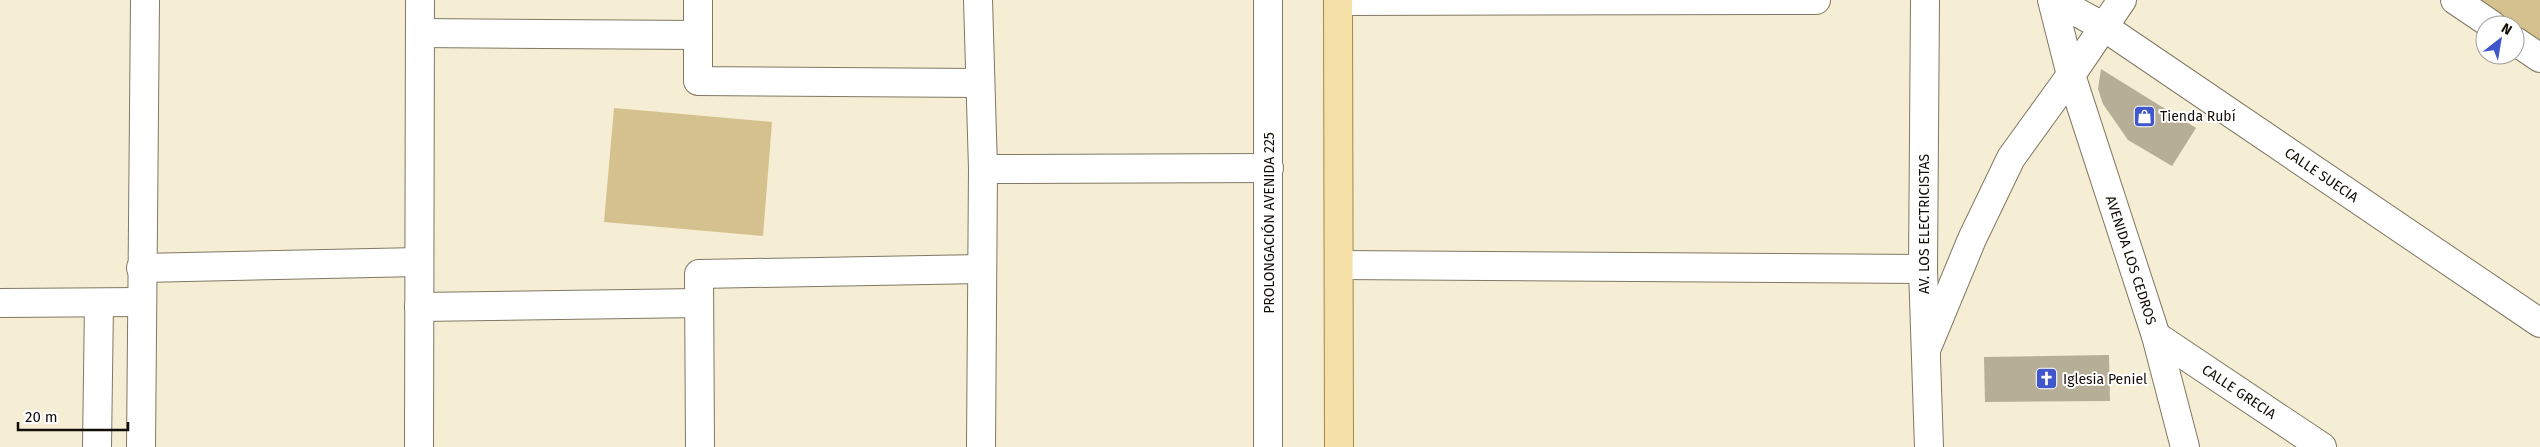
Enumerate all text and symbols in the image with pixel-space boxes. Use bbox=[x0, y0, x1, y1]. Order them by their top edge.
north arrow bbox=[2475, 15, 2525, 65]
text: N bbox=[2498, 20, 2515, 39]
shop icon: Tienda Rubí bbox=[2132, 104, 2156, 128]
place label: Tienda Rubí bbox=[2160, 108, 2236, 125]
street label: PROLONGACIÓN AVENIDA 225 bbox=[1260, 132, 1278, 314]
street label: CALLE SUECIA bbox=[2281, 144, 2361, 206]
street label: AV. LOS ELECTRICISTAS bbox=[1916, 154, 1933, 294]
street label: AVENIDA LOS CEDROS bbox=[2102, 193, 2160, 327]
street label: CALLE GRECIA bbox=[2198, 361, 2279, 423]
church icon: Iglesia Peniel bbox=[2035, 367, 2059, 391]
place label: Iglesia Peniel bbox=[2063, 371, 2147, 388]
scale bar bbox=[18, 400, 128, 432]
text: 20 m bbox=[25, 408, 58, 426]

